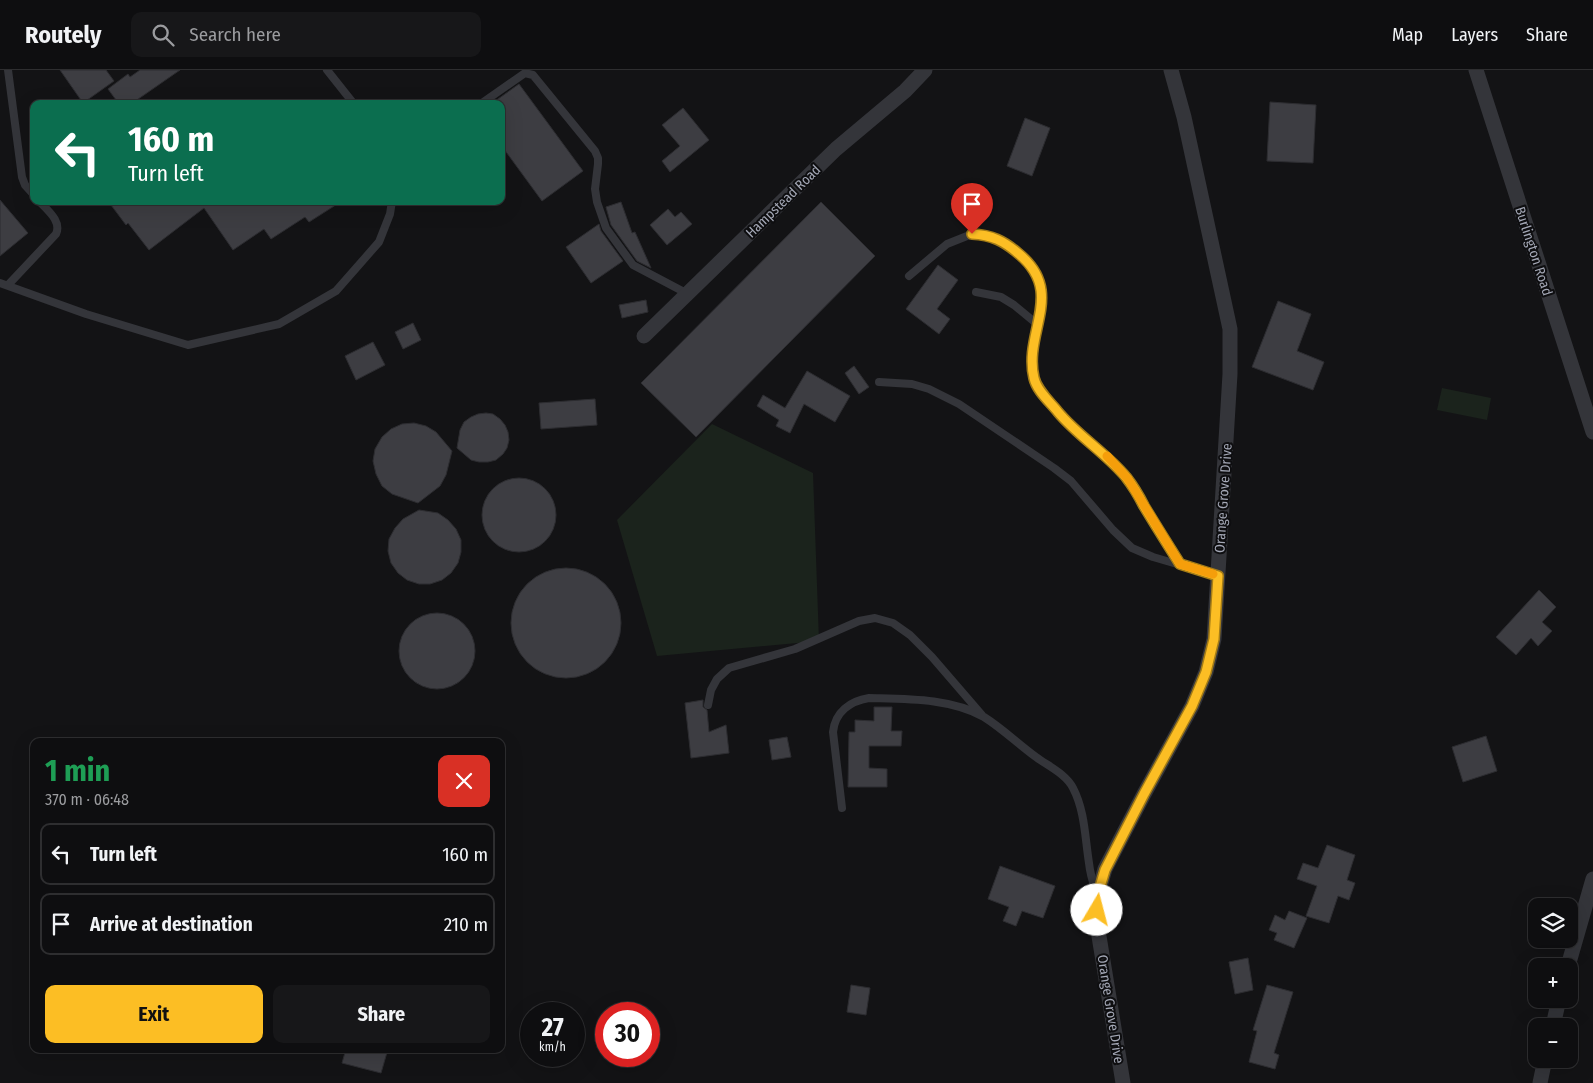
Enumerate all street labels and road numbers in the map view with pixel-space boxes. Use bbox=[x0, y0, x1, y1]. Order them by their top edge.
street label: Hampstead Road bbox=[742, 161, 824, 241]
street label: Burlington Road bbox=[1511, 205, 1556, 298]
street label: Orange Grove Drive bbox=[1211, 443, 1236, 553]
street label: Orange Grove Drive bbox=[1094, 953, 1128, 1065]

